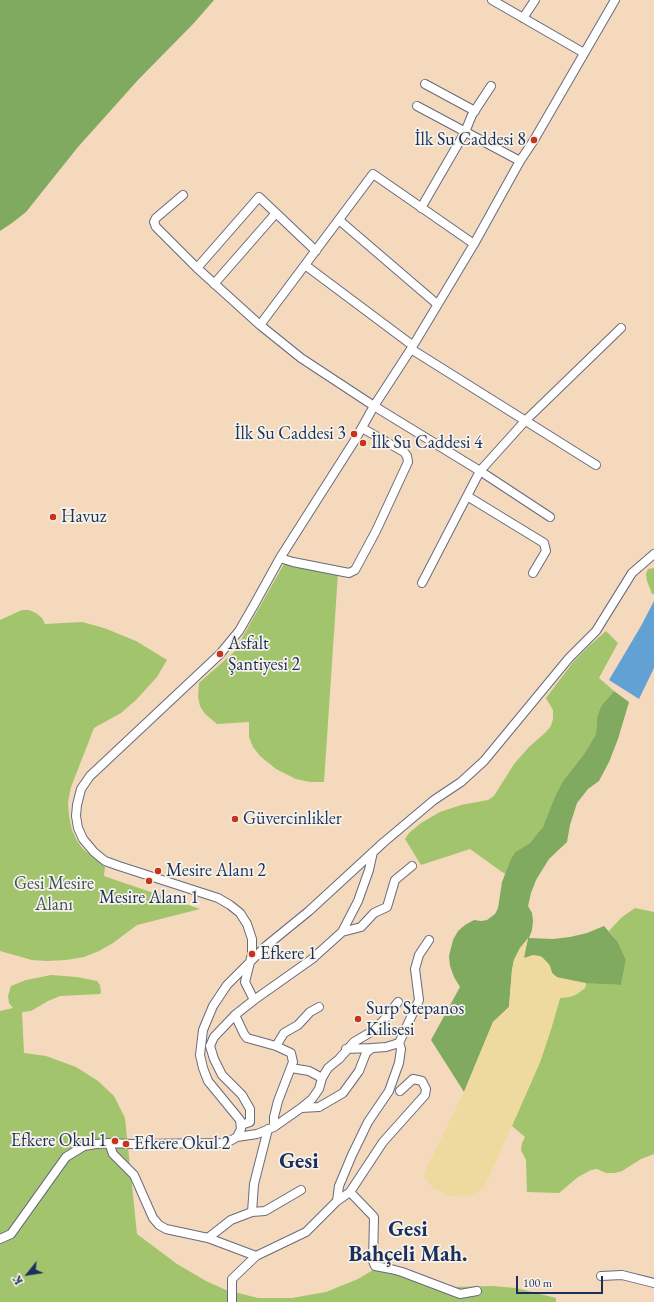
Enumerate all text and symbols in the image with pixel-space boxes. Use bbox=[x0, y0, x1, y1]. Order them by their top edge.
place label: İlk Su Caddesi 8 bbox=[414, 129, 526, 151]
marker: İlk Su Caddesi 8 bbox=[529, 135, 539, 145]
place label: İlk Su Caddesi 3 bbox=[234, 423, 346, 445]
marker: İlk Su Caddesi 3 bbox=[349, 429, 359, 439]
place label: İlk Su Caddesi 4 bbox=[371, 432, 483, 454]
marker: İlk Su Caddesi 4 bbox=[358, 438, 368, 448]
place label: Havuz bbox=[61, 506, 107, 528]
marker: Havuz bbox=[48, 512, 58, 522]
place label: Asfalt Şantiyesi 2 bbox=[228, 633, 300, 676]
marker: Asfalt Şantiyesi 2 bbox=[215, 649, 225, 659]
place label: Güvercinlikler bbox=[243, 808, 342, 830]
marker: Güvercinlikler bbox=[230, 814, 240, 824]
place label: Mesire Alanı 2 bbox=[166, 860, 266, 882]
marker: Mesire Alanı 2 bbox=[153, 866, 163, 876]
park label: Gesi Mesire Alanı bbox=[14, 873, 94, 916]
marker: Mesire Alanı 1 bbox=[144, 876, 154, 886]
place label: Mesire Alanı 1 bbox=[99, 887, 199, 909]
place label: Efkere 1 bbox=[260, 943, 317, 965]
marker: Efkere 1 bbox=[247, 949, 257, 959]
place label: Surp Stepanos Kilisesi bbox=[366, 998, 464, 1040]
marker: Surp Stepanos Kilisesi bbox=[353, 1014, 363, 1024]
place label: Efkere Okul 1 bbox=[11, 1130, 107, 1152]
place label: Efkere Okul 2 bbox=[134, 1133, 230, 1155]
marker: Efkere Okul 1 bbox=[110, 1136, 120, 1146]
marker: Efkere Okul 2 bbox=[121, 1139, 131, 1149]
district label: Gesi bbox=[279, 1149, 319, 1175]
district label: Gesi Bahçeli Mah. bbox=[349, 1217, 467, 1268]
north arrow bbox=[8, 1254, 48, 1294]
scale bar bbox=[518, 1268, 605, 1294]
text: K bbox=[9, 1273, 26, 1287]
text: 100 m bbox=[523, 1275, 552, 1291]

